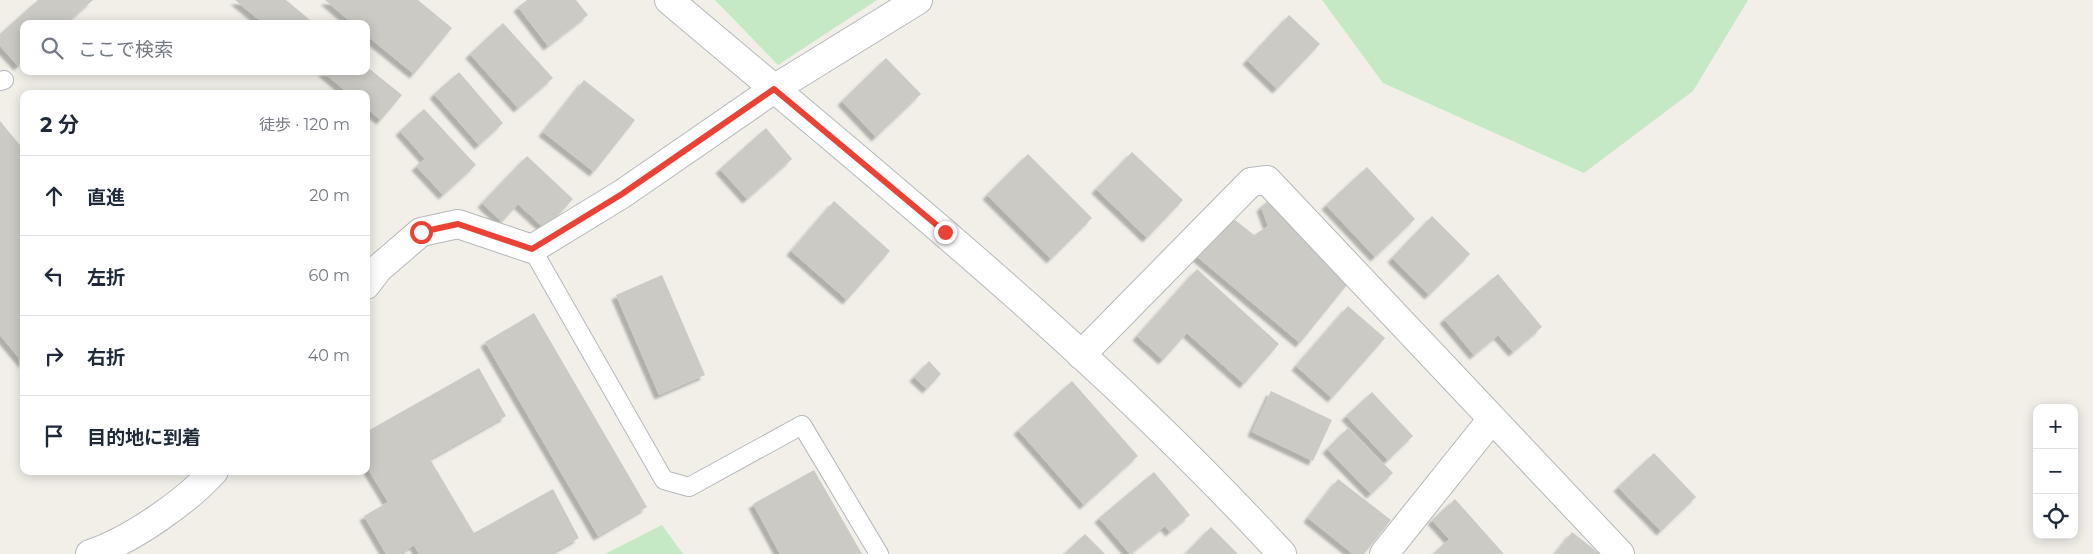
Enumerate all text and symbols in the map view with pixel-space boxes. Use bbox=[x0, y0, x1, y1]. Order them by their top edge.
search box bbox=[20, 20, 370, 75]
icon: search bbox=[38, 34, 66, 62]
text: ここで検索 bbox=[78, 38, 173, 61]
text: 2 分 bbox=[40, 112, 79, 137]
text: 徒歩 · 120 m bbox=[259, 115, 350, 134]
icon: ahead bbox=[40, 182, 68, 210]
text: 直進 bbox=[87, 186, 125, 209]
text: 20 m bbox=[309, 186, 350, 205]
route start bbox=[410, 221, 433, 244]
route end bbox=[934, 221, 957, 244]
icon: left bbox=[40, 262, 68, 290]
text: 左折 bbox=[87, 266, 125, 289]
text: 60 m bbox=[308, 266, 350, 285]
icon: right bbox=[40, 342, 68, 370]
text: 右折 bbox=[87, 346, 125, 369]
text: 40 m bbox=[308, 346, 350, 365]
map controls bbox=[2033, 404, 2078, 539]
button: + bbox=[2033, 404, 2078, 449]
icon: arrive bbox=[40, 422, 68, 450]
text: 目的地に到着 bbox=[87, 426, 201, 449]
button: − bbox=[2033, 449, 2078, 494]
button: locate bbox=[2033, 494, 2078, 539]

